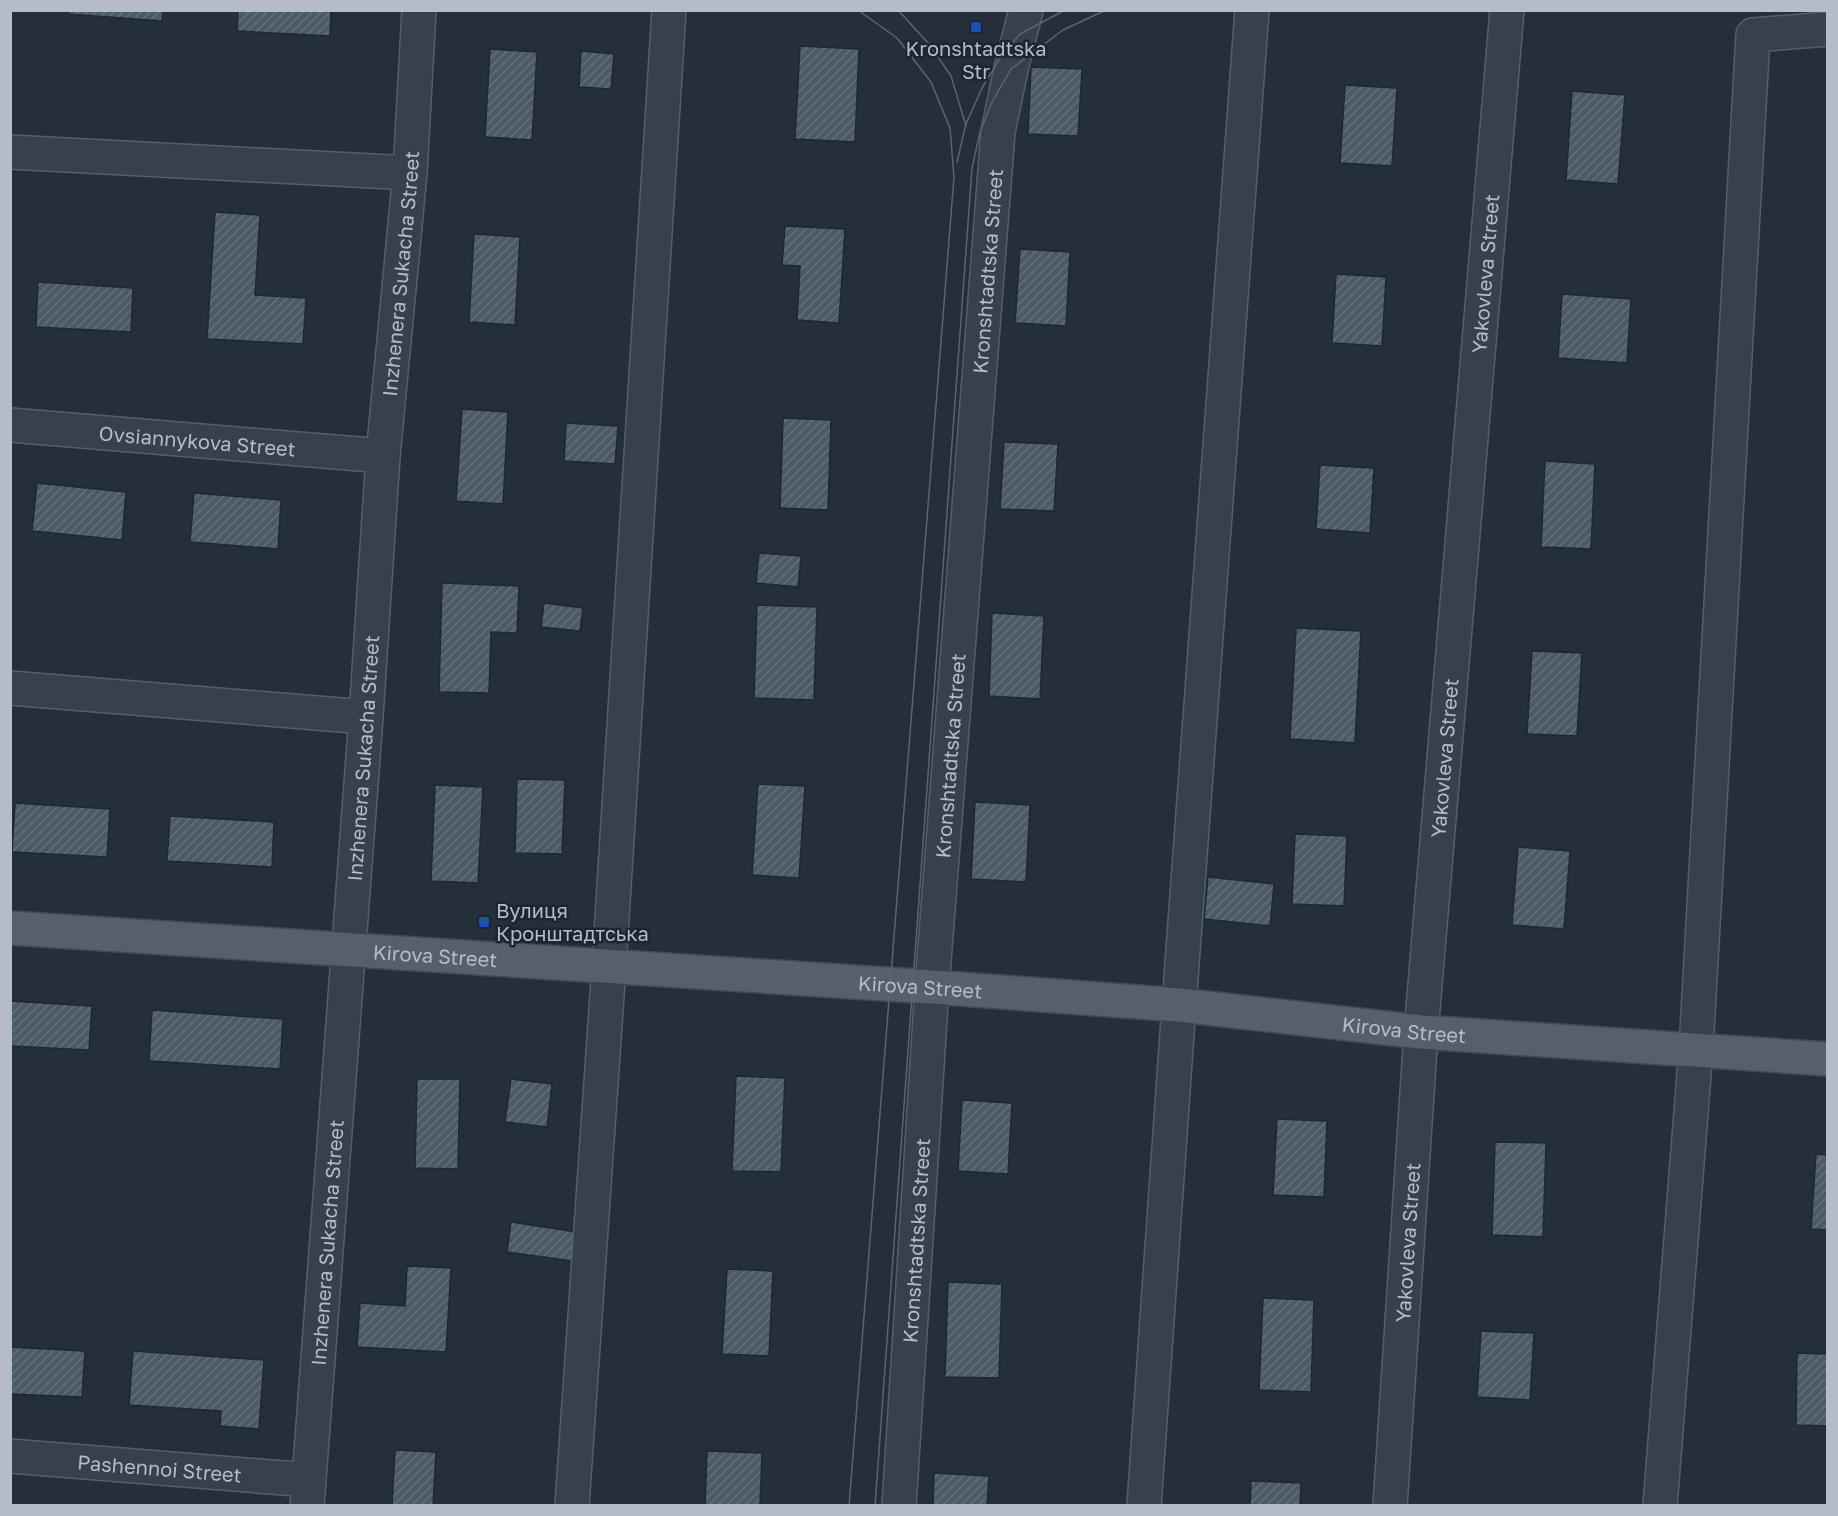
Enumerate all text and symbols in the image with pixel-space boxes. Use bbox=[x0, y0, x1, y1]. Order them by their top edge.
marker: Kronshtadtska Str bbox=[969, 20, 983, 34]
place label: Kronshtadtska Str bbox=[906, 36, 1047, 83]
street label: Inzhenera Sukacha Street bbox=[377, 150, 423, 398]
street label: Kronshtadtska Street bbox=[967, 168, 1007, 374]
street label: Yakovleva Street bbox=[1466, 193, 1503, 354]
street label: Ovsiannykova Street bbox=[98, 420, 297, 461]
street label: Inzhenera Sukacha Street bbox=[342, 634, 383, 882]
street label: Kronshtadtska Street bbox=[930, 652, 970, 859]
street label: Yakovleva Street bbox=[1425, 677, 1463, 839]
place label: Вулиця Кронштадтська bbox=[496, 898, 649, 945]
marker: Вулиця Кронштадтська bbox=[477, 915, 491, 929]
street label: Kirova Street bbox=[372, 939, 498, 971]
street label: Kirova Street bbox=[857, 970, 983, 1003]
street label: Kirova Street bbox=[1341, 1011, 1467, 1047]
street label: Inzhenera Sukacha Street bbox=[306, 1119, 348, 1367]
street label: Kronshtadtska Street bbox=[897, 1137, 934, 1344]
street label: Yakovleva Street bbox=[1390, 1162, 1424, 1323]
street label: Pashennoi Street bbox=[76, 1449, 243, 1487]

